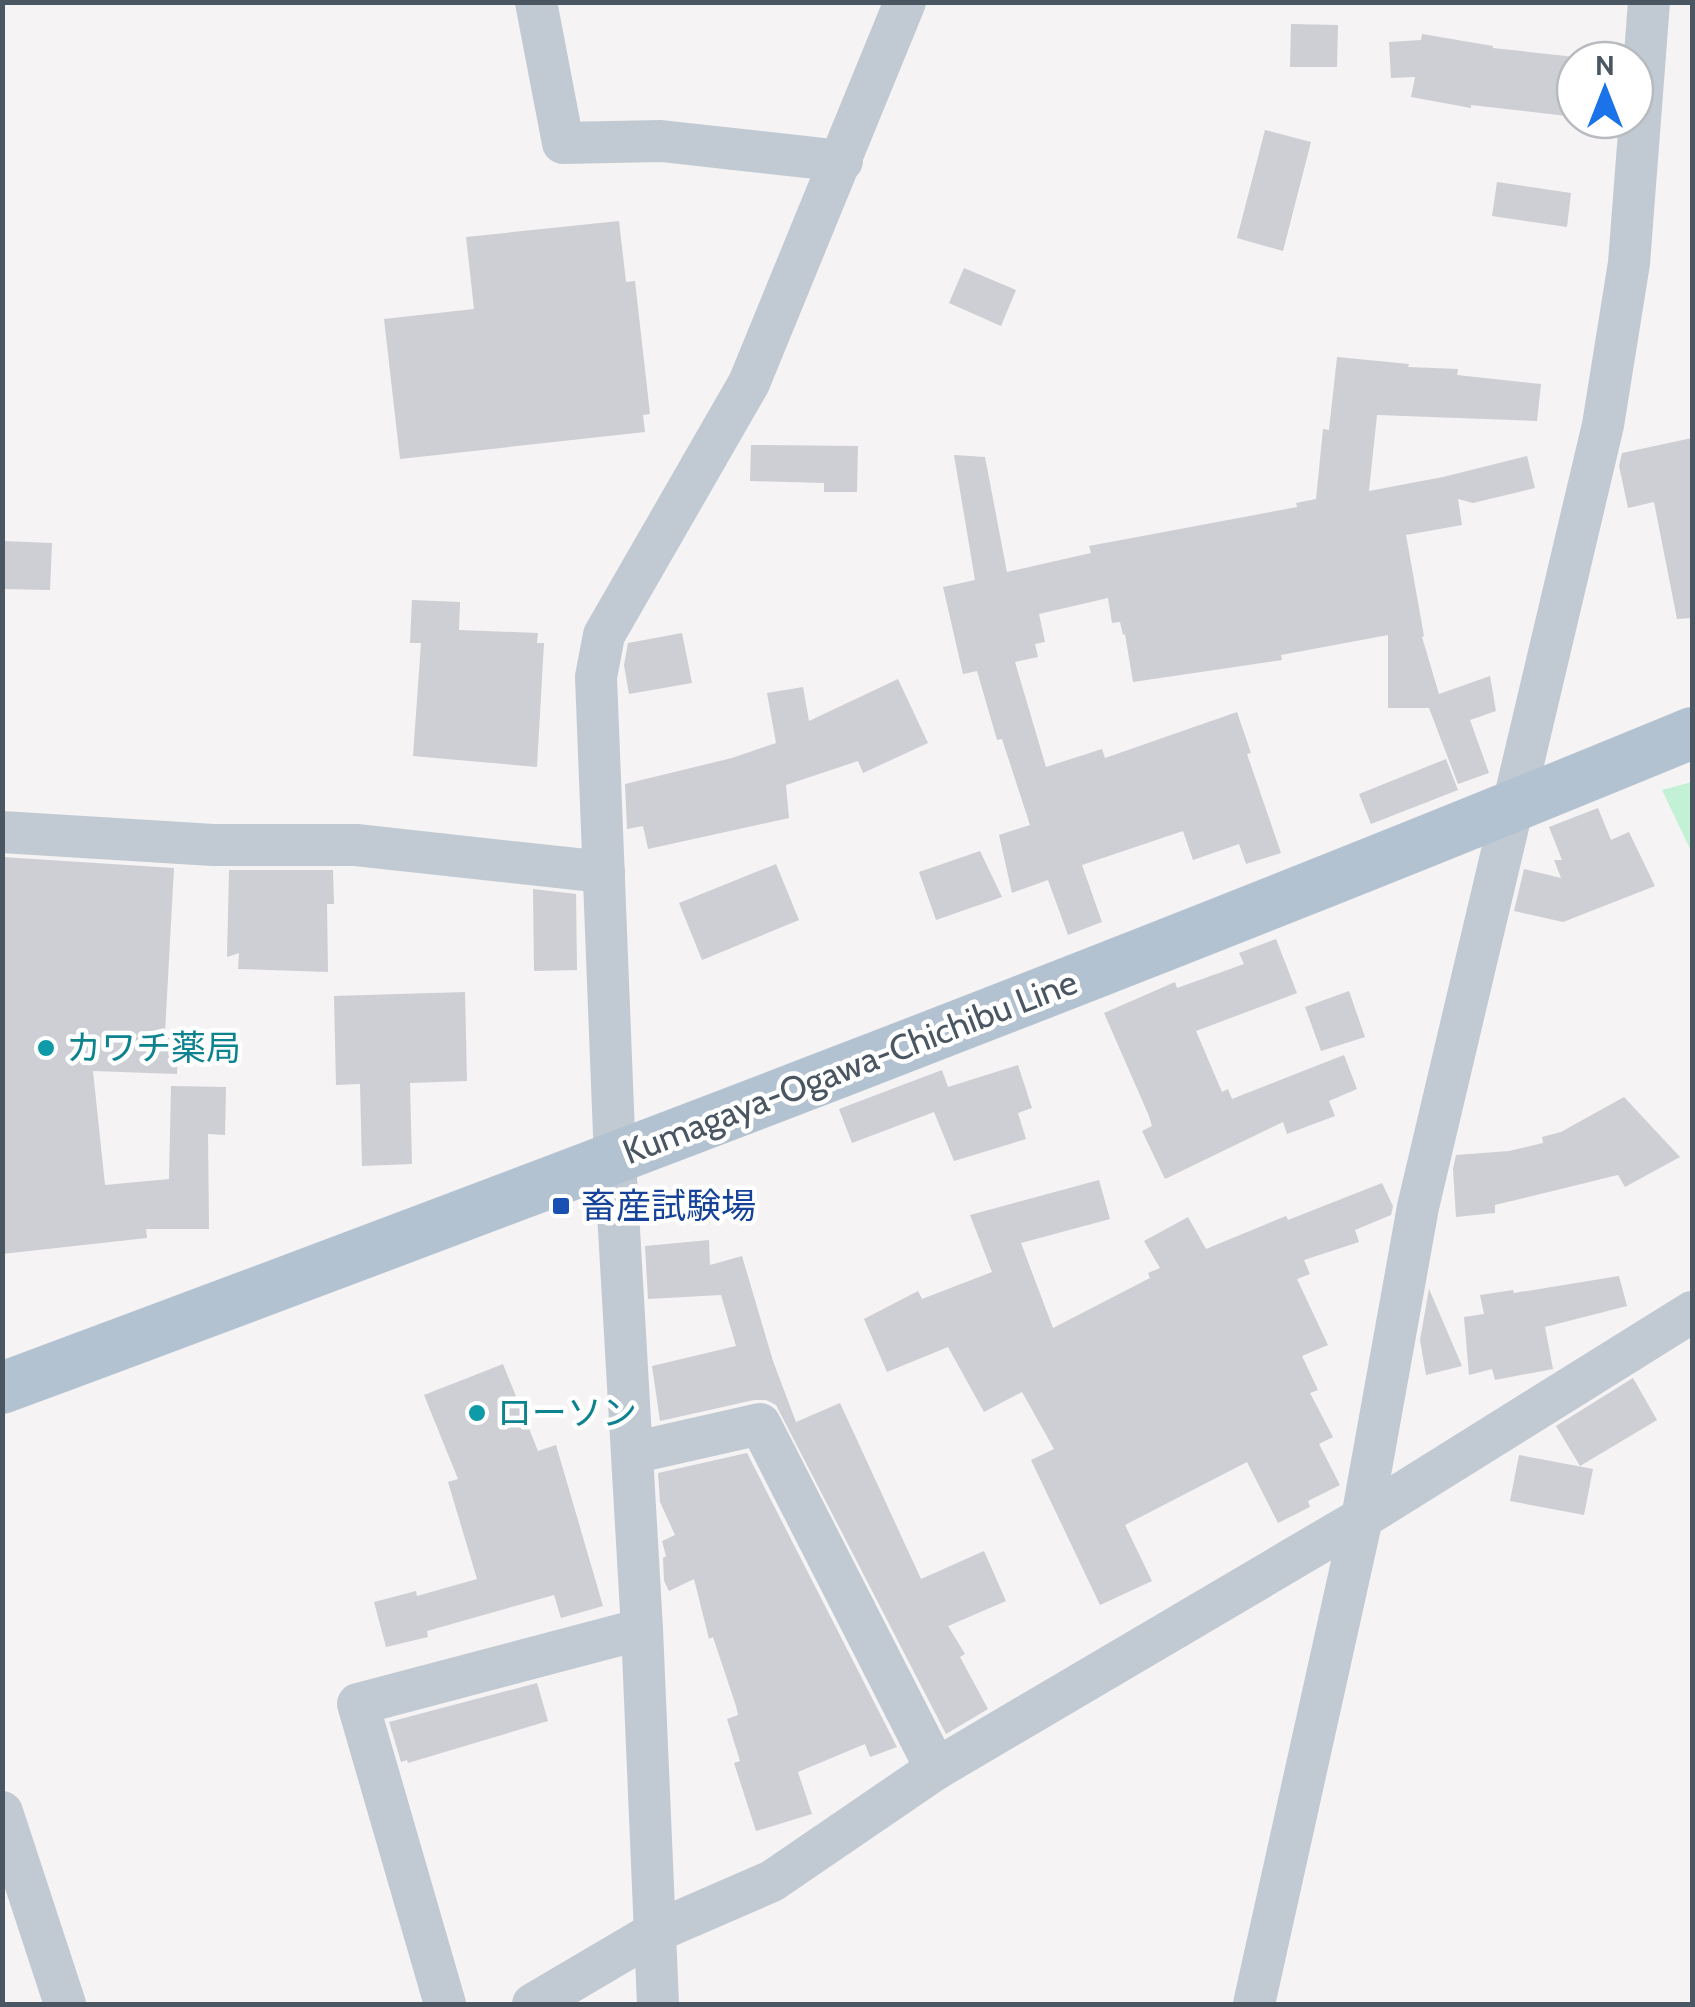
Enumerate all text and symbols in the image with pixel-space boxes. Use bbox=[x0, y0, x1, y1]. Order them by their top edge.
north arrow bbox=[1555, 40, 1655, 140]
text: N bbox=[1595, 48, 1615, 82]
street label: Kumagaya-Ogawa-Chichibu Line bbox=[617, 960, 1083, 1173]
place label: カワチ薬局 bbox=[66, 1026, 241, 1069]
marker: カワチ薬局 bbox=[35, 1037, 57, 1059]
place label: 畜産試験場 bbox=[581, 1184, 756, 1227]
marker: 畜産試験場 bbox=[550, 1195, 572, 1217]
place label: ローソン bbox=[497, 1391, 637, 1434]
marker: ローソン bbox=[466, 1402, 488, 1424]

